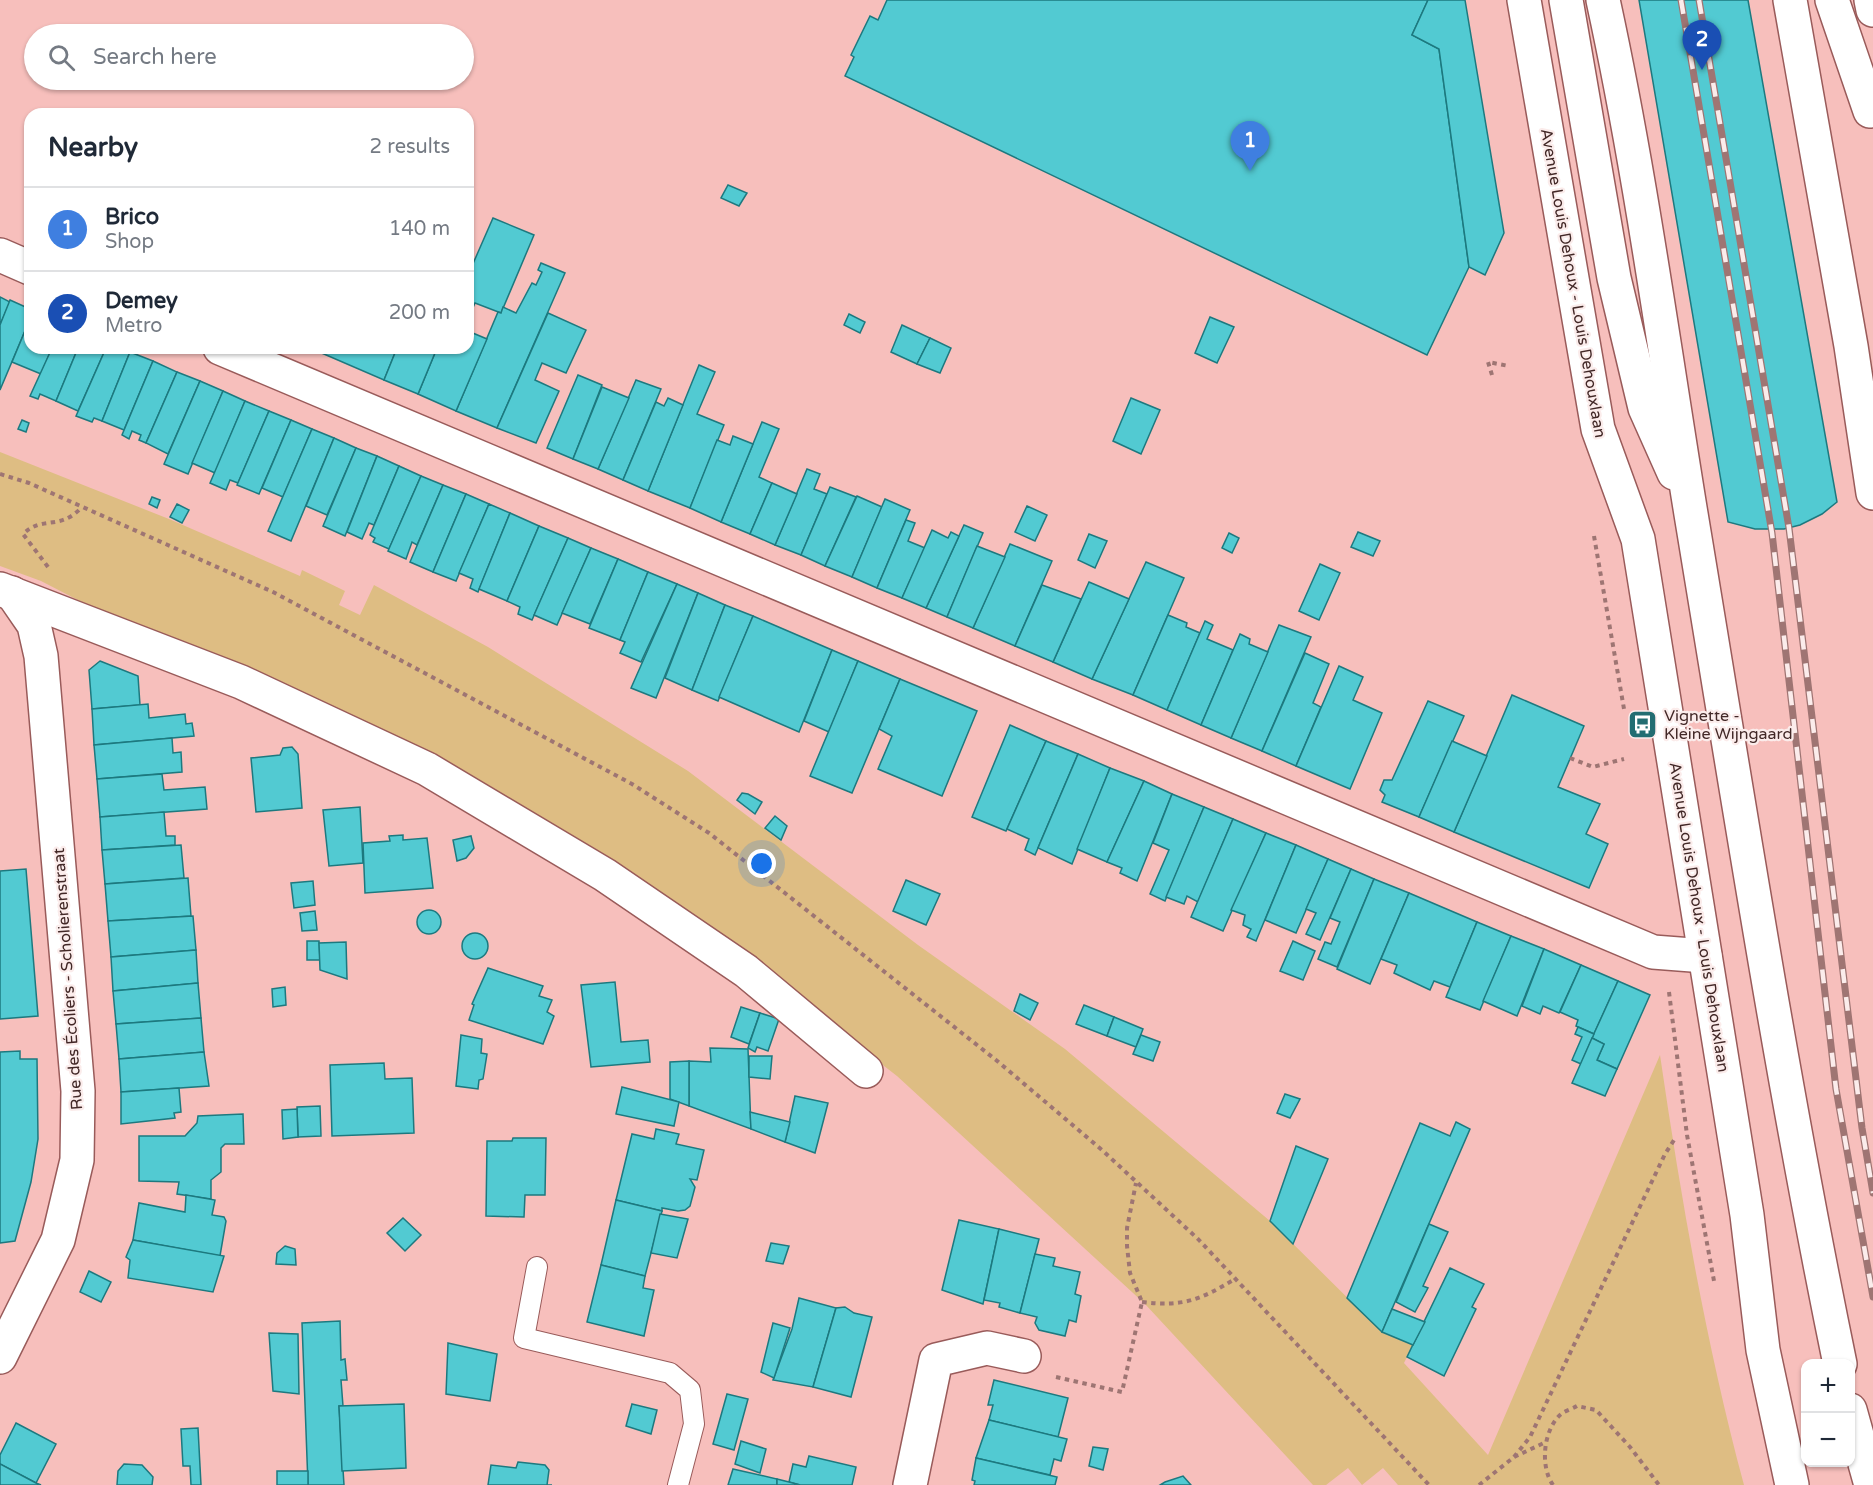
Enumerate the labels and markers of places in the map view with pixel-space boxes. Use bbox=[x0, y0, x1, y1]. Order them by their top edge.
pin: 2 bbox=[1682, 20, 1722, 70]
pin: 1 bbox=[1230, 122, 1270, 171]
place label: Vignette - Kleine Wijngaard bbox=[1664, 706, 1793, 744]
bus stop icon: Vignette - Kleine Wijngaard bbox=[1627, 708, 1659, 740]

